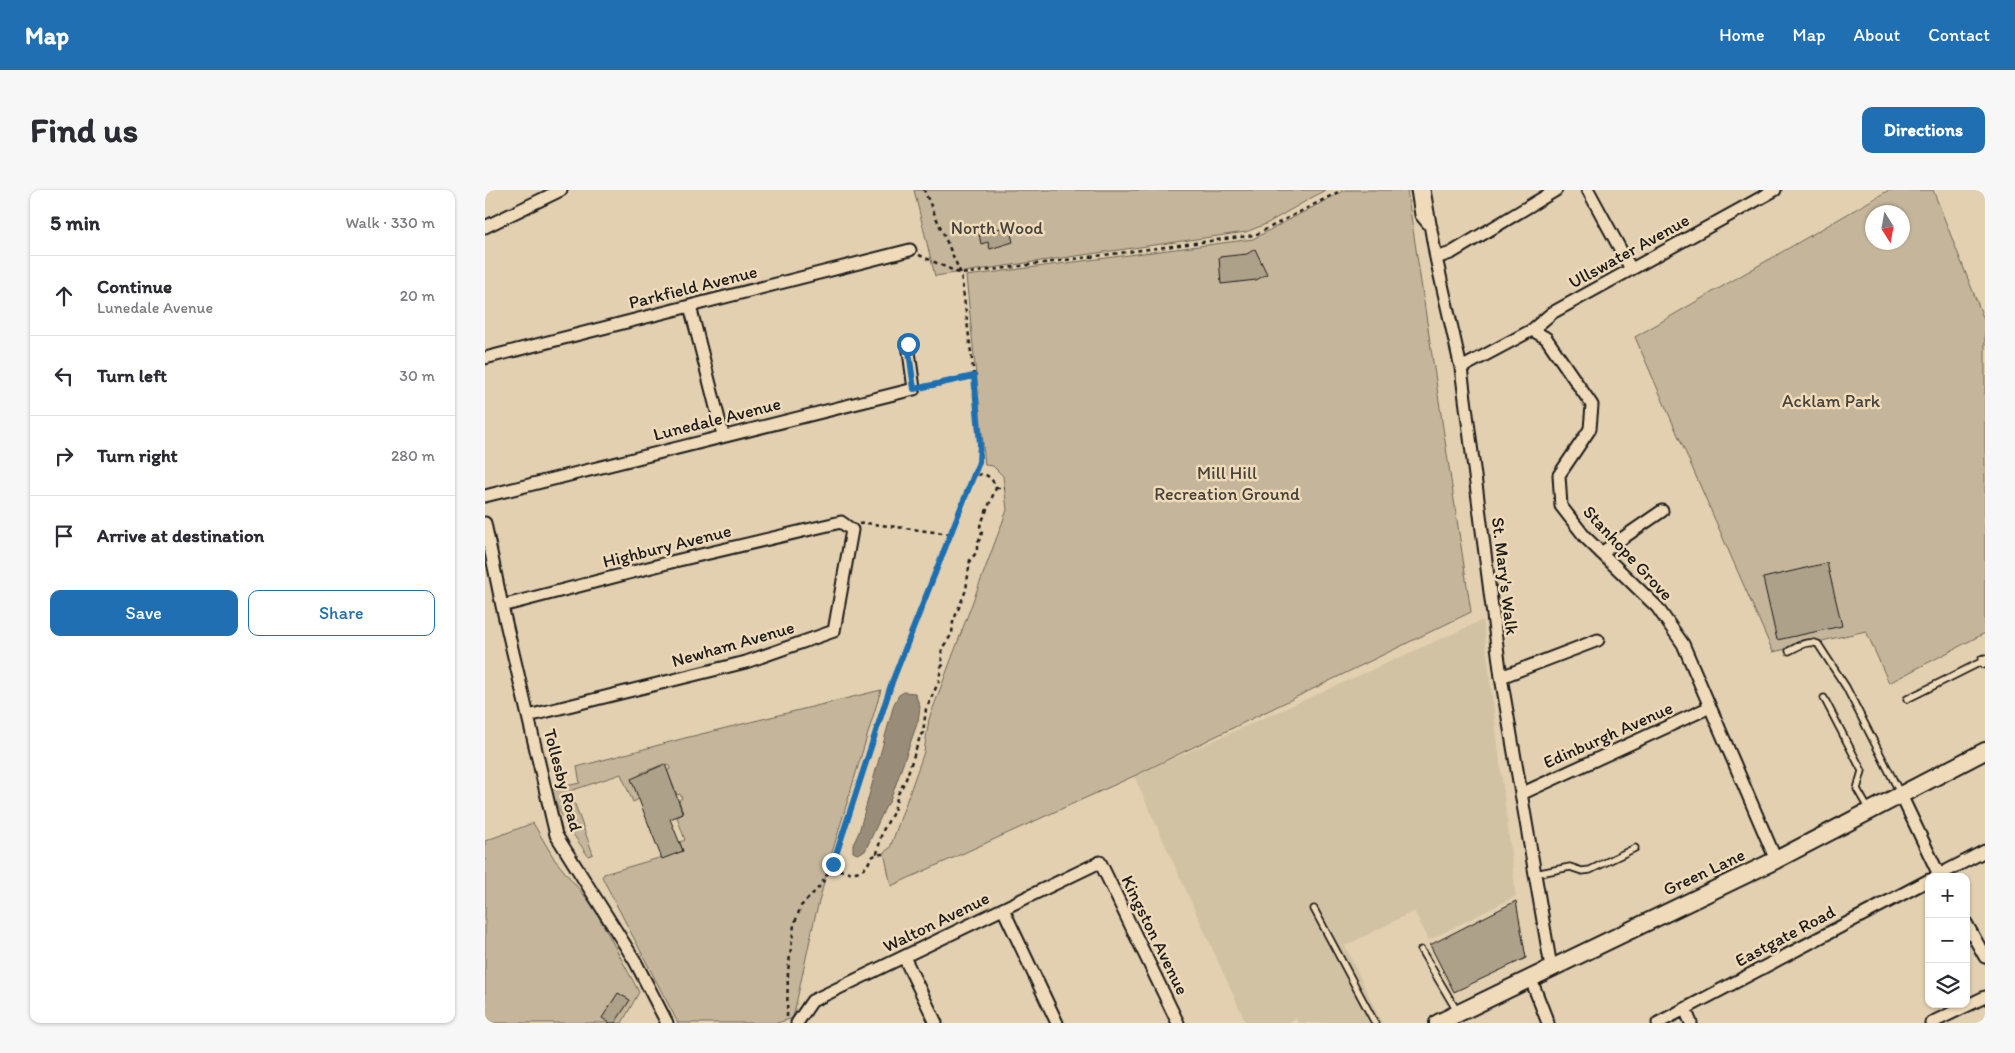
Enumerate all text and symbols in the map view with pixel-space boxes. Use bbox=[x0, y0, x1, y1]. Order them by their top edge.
text: Map bbox=[25, 21, 69, 50]
text: Home bbox=[1719, 24, 1765, 46]
text: Map bbox=[1793, 24, 1826, 46]
text: About bbox=[1854, 24, 1900, 46]
text: Contact bbox=[1928, 24, 1990, 46]
button: Directions bbox=[1862, 107, 1985, 153]
text: Find us bbox=[30, 109, 138, 151]
north arrow bbox=[1865, 205, 1910, 250]
street label: Ullswater Avenue bbox=[1565, 209, 1693, 293]
text: 5 min bbox=[50, 210, 100, 235]
text: Walk · 330 m bbox=[345, 213, 435, 232]
park label: North Wood bbox=[951, 217, 1043, 239]
street label: Parkfield Avenue bbox=[626, 260, 760, 314]
text: Continue bbox=[97, 275, 172, 298]
icon: ahead bbox=[50, 282, 78, 310]
text: 20 m bbox=[400, 286, 435, 305]
text: Lunedale Avenue bbox=[97, 298, 213, 317]
route start bbox=[897, 333, 920, 356]
icon: left bbox=[50, 362, 78, 390]
text: Turn left bbox=[97, 364, 167, 387]
text: 30 m bbox=[399, 366, 435, 385]
park label: Acklam Park bbox=[1782, 390, 1881, 412]
street label: Lunedale Avenue bbox=[651, 393, 783, 445]
icon: right bbox=[50, 442, 78, 470]
text: Turn right bbox=[97, 444, 178, 467]
text: 280 m bbox=[391, 446, 435, 465]
park label: Mill Hill Recreation Ground bbox=[1154, 462, 1300, 505]
street label: Stanhope Grove bbox=[1578, 501, 1678, 605]
street label: St. Mary's Walk bbox=[1487, 516, 1523, 637]
street label: Highbury Avenue bbox=[600, 519, 734, 573]
icon: arrive bbox=[50, 522, 78, 550]
text: Arrive at destination bbox=[97, 524, 264, 547]
button: Save bbox=[50, 590, 238, 636]
button: Share bbox=[248, 590, 435, 636]
street label: Newham Avenue bbox=[669, 616, 797, 672]
street label: Edinburgh Avenue bbox=[1540, 697, 1676, 773]
street label: Tollesby Road bbox=[539, 726, 587, 834]
street label: Green Lane bbox=[1660, 844, 1748, 900]
route end bbox=[822, 853, 845, 876]
street label: Kingston Avenue bbox=[1117, 872, 1193, 998]
map controls bbox=[1925, 873, 1970, 1008]
button: + bbox=[1925, 873, 1970, 918]
street label: Walton Avenue bbox=[879, 887, 993, 957]
street label: Eastgate Road bbox=[1731, 900, 1839, 972]
button: − bbox=[1925, 918, 1970, 963]
button: layers bbox=[1925, 963, 1970, 1008]

